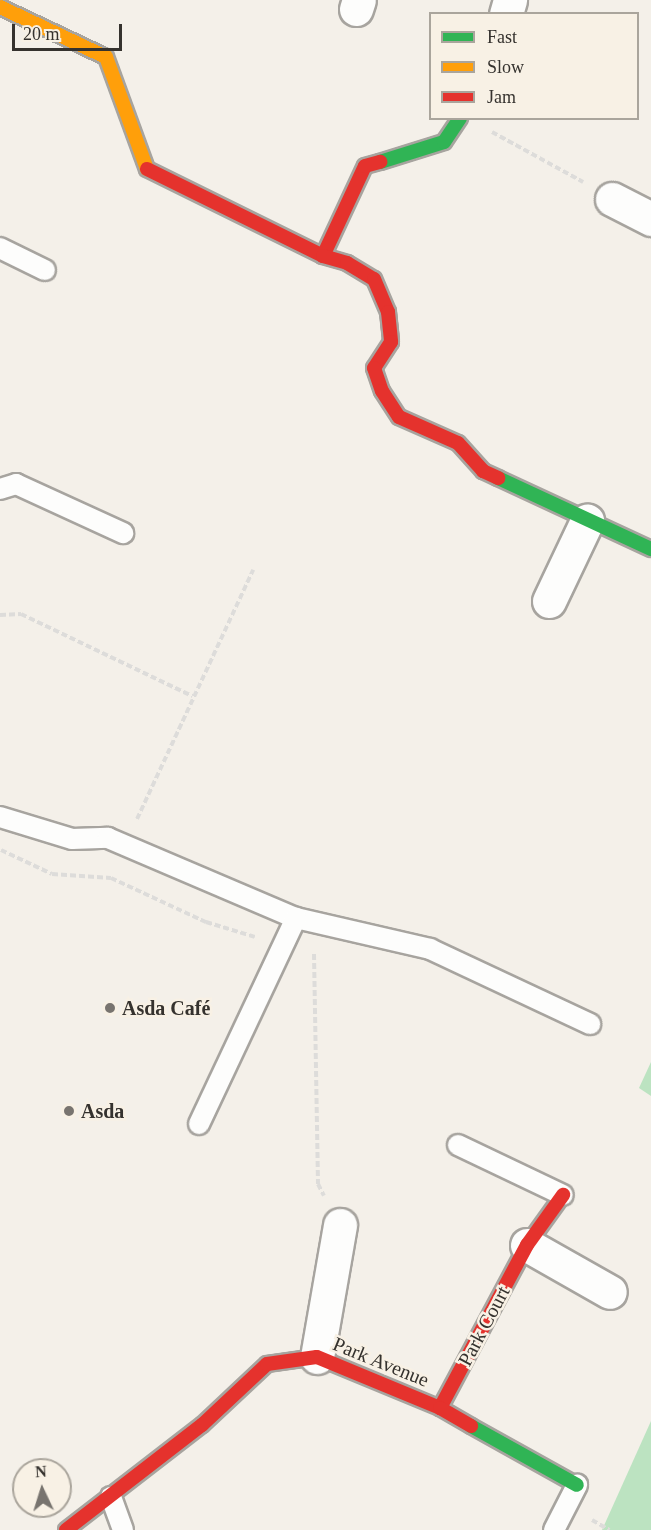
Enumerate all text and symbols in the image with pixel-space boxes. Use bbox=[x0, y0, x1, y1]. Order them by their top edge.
scale bar bbox=[15, 12, 124, 50]
legend bbox=[429, 12, 639, 120]
text: 20 m bbox=[23, 24, 60, 44]
text: Fast bbox=[487, 27, 517, 47]
text: Slow bbox=[487, 57, 524, 77]
text: Jam bbox=[487, 87, 516, 107]
place label: Asda Café bbox=[122, 996, 210, 1020]
marker: Asda Café bbox=[103, 1001, 117, 1015]
place label: Asda bbox=[81, 1099, 124, 1123]
marker: Asda bbox=[62, 1104, 76, 1118]
street label: Park Court bbox=[453, 1282, 515, 1370]
street label: Park Avenue bbox=[329, 1332, 433, 1392]
north arrow bbox=[12, 1458, 72, 1518]
text: N bbox=[34, 1463, 47, 1480]

